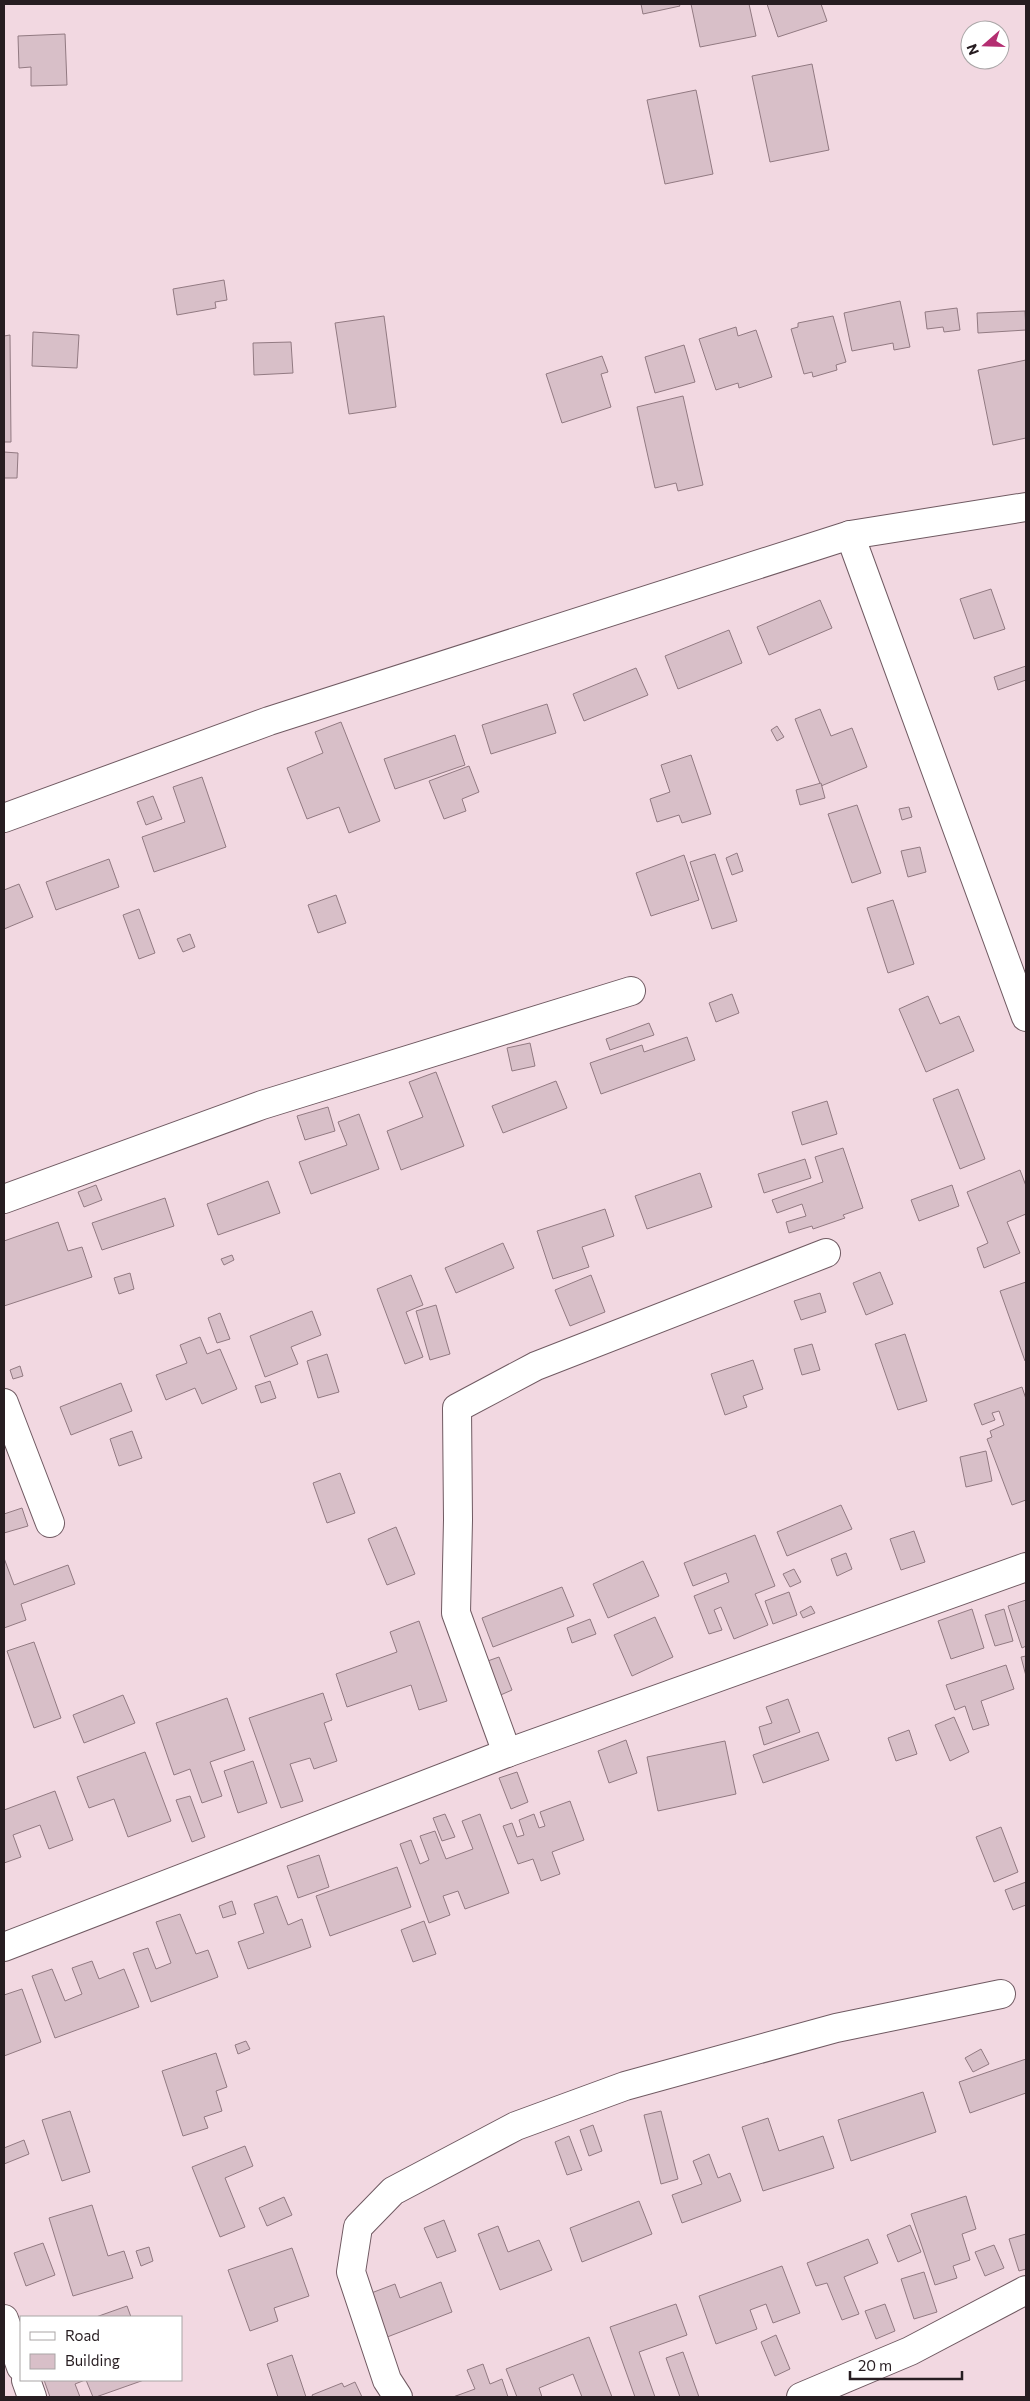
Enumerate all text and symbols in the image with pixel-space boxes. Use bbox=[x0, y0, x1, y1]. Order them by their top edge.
north arrow bbox=[960, 20, 1010, 70]
text: N bbox=[963, 42, 982, 57]
legend bbox=[20, 2316, 182, 2381]
text: Road bbox=[65, 2326, 100, 2344]
scale bar bbox=[850, 2348, 962, 2380]
text: Building bbox=[65, 2351, 120, 2369]
text: 20 m bbox=[858, 2356, 892, 2374]

